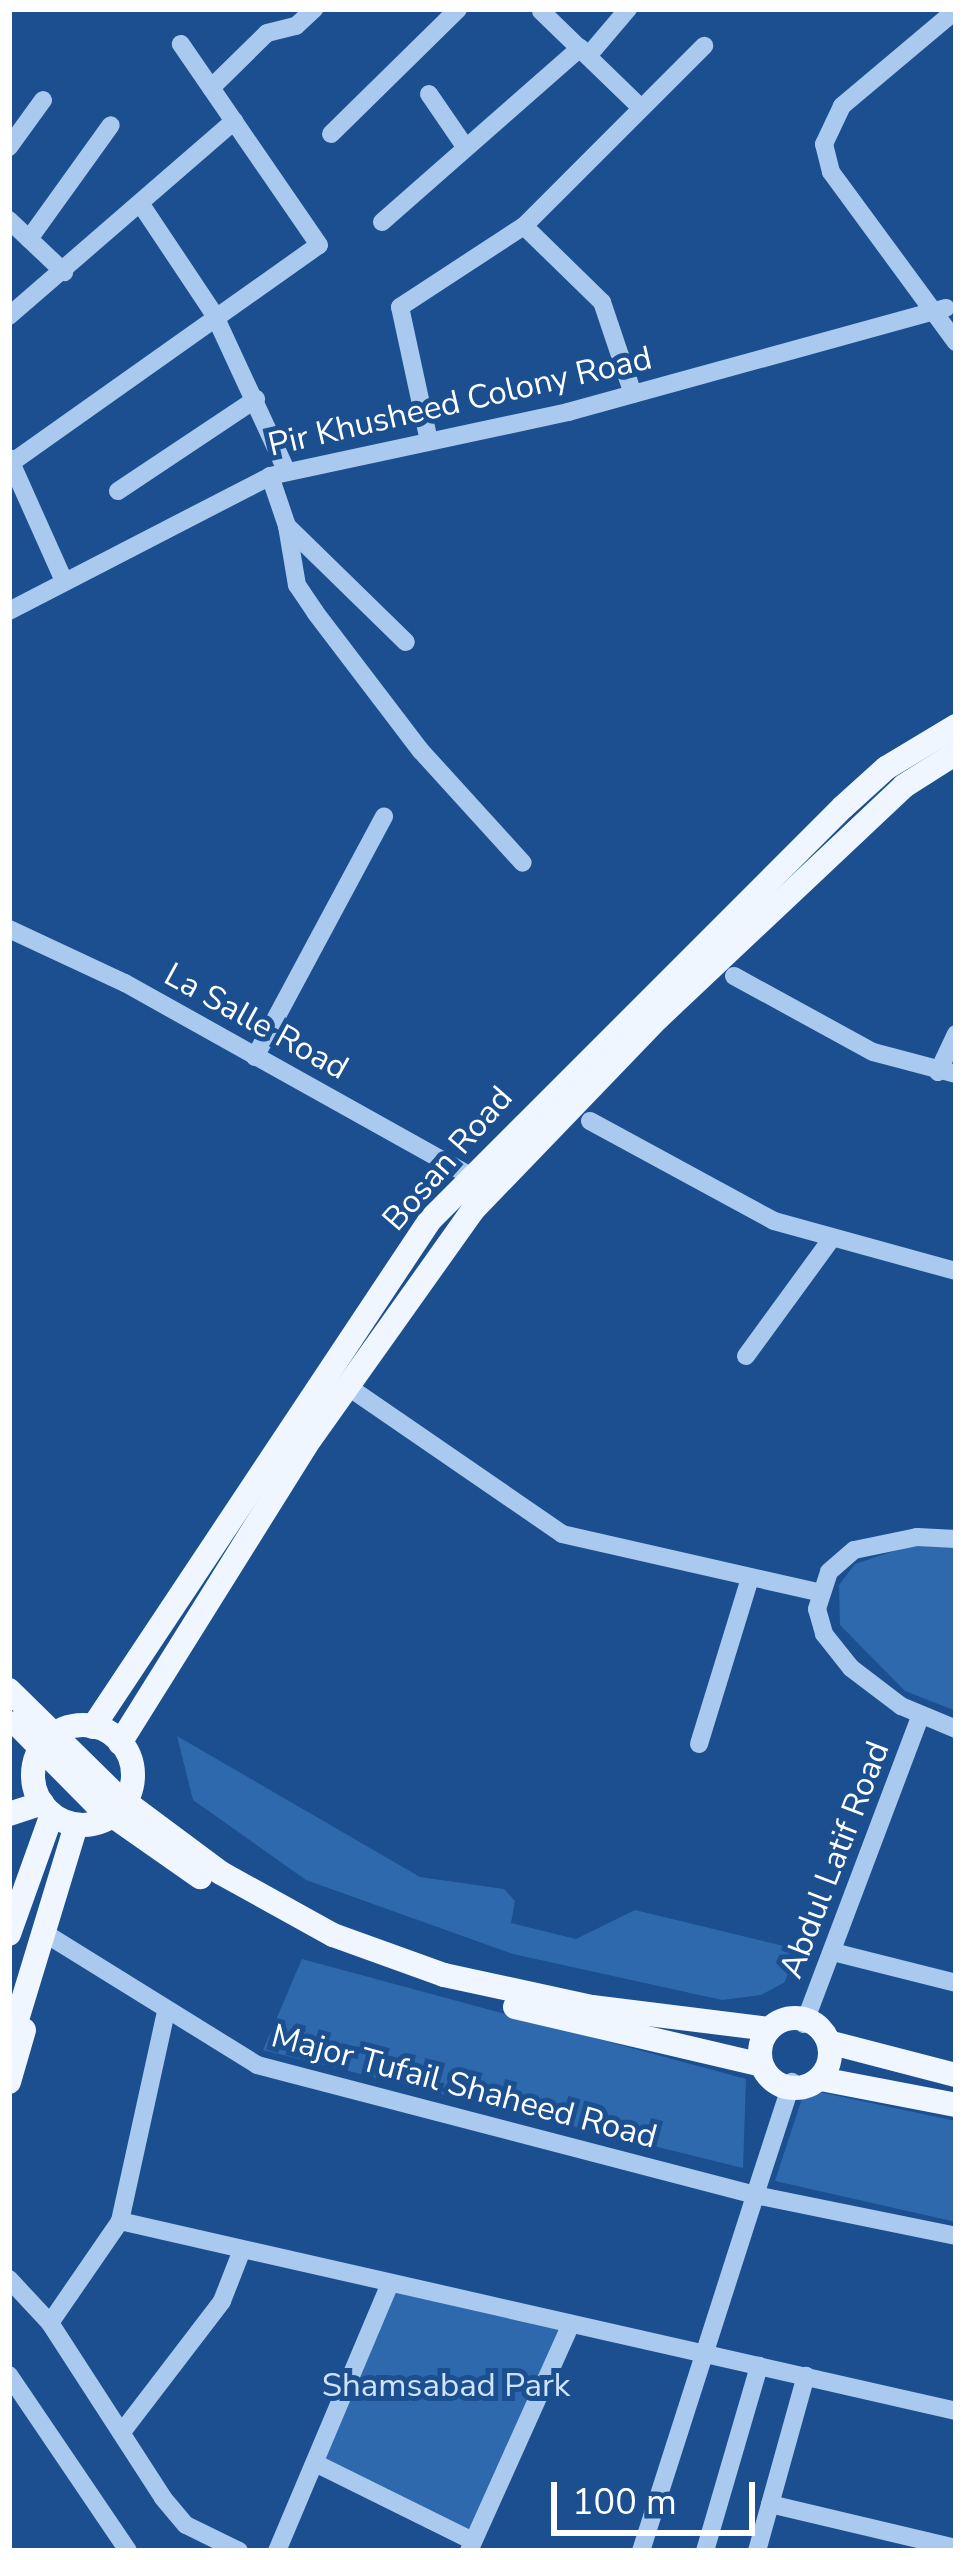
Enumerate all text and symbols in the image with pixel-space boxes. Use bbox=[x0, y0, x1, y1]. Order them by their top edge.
street label: Pir Khusheed Colony Road bbox=[264, 339, 656, 465]
street label: La Salle Road bbox=[157, 955, 355, 1089]
street label: Bosan Road bbox=[375, 1079, 521, 1239]
street label: Abdul Latif Road bbox=[772, 1736, 898, 1984]
street label: Major Tufail Shaheed Road bbox=[267, 2016, 661, 2158]
park label: Shamsabad Park bbox=[322, 2366, 570, 2406]
scale bar bbox=[557, 2458, 761, 2532]
text: 100 m bbox=[572, 2478, 677, 2527]

